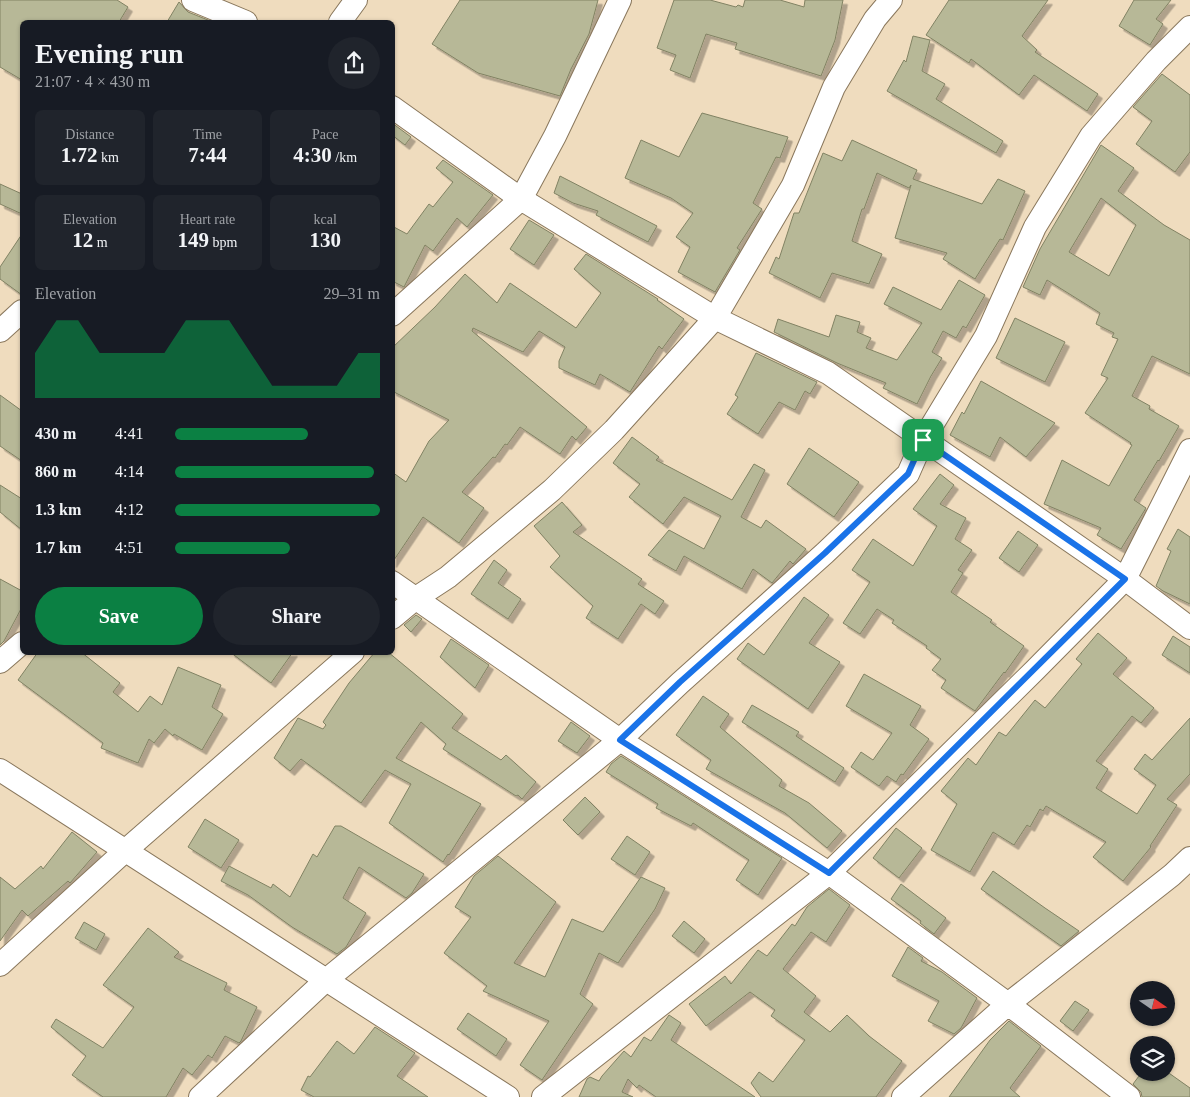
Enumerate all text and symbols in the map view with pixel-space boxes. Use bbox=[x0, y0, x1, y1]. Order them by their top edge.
button: share bbox=[328, 37, 380, 89]
text: Evening run bbox=[35, 38, 184, 69]
text: 21:07 · 4 × 430 m bbox=[35, 73, 150, 90]
text: Distance bbox=[65, 127, 114, 142]
text: Time bbox=[193, 127, 222, 142]
text: Pace bbox=[312, 127, 338, 142]
text: 1.72 bbox=[61, 143, 98, 167]
text: 7:44 bbox=[188, 143, 227, 167]
text: 4:30 bbox=[293, 143, 332, 167]
text: km bbox=[98, 150, 119, 165]
text: /km bbox=[332, 150, 357, 165]
text: Elevation bbox=[63, 212, 117, 227]
text: Heart rate bbox=[180, 212, 235, 227]
text: kcal bbox=[313, 212, 337, 227]
text: 12 bbox=[72, 228, 93, 252]
text: 149 bbox=[178, 228, 209, 252]
text: 130 bbox=[309, 228, 341, 252]
text: m bbox=[93, 235, 108, 250]
text: bpm bbox=[209, 235, 237, 250]
text: Elevation bbox=[35, 285, 96, 302]
text: 29–31 m bbox=[324, 285, 380, 302]
pin bbox=[902, 419, 944, 461]
text: 430 m bbox=[35, 425, 76, 442]
text: 4:41 bbox=[115, 425, 143, 442]
icon: arrive bbox=[909, 426, 937, 454]
text: 860 m bbox=[35, 463, 76, 480]
text: 4:14 bbox=[115, 463, 143, 480]
text: 1.3 km bbox=[35, 501, 81, 518]
text: 4:12 bbox=[115, 501, 143, 518]
text: 1.7 km bbox=[35, 539, 81, 556]
text: 4:51 bbox=[115, 539, 143, 556]
button: Save bbox=[35, 587, 203, 645]
button: Share bbox=[213, 587, 380, 645]
north arrow bbox=[1130, 981, 1175, 1026]
map controls bbox=[1130, 981, 1175, 1081]
button: layers bbox=[1130, 1036, 1175, 1081]

